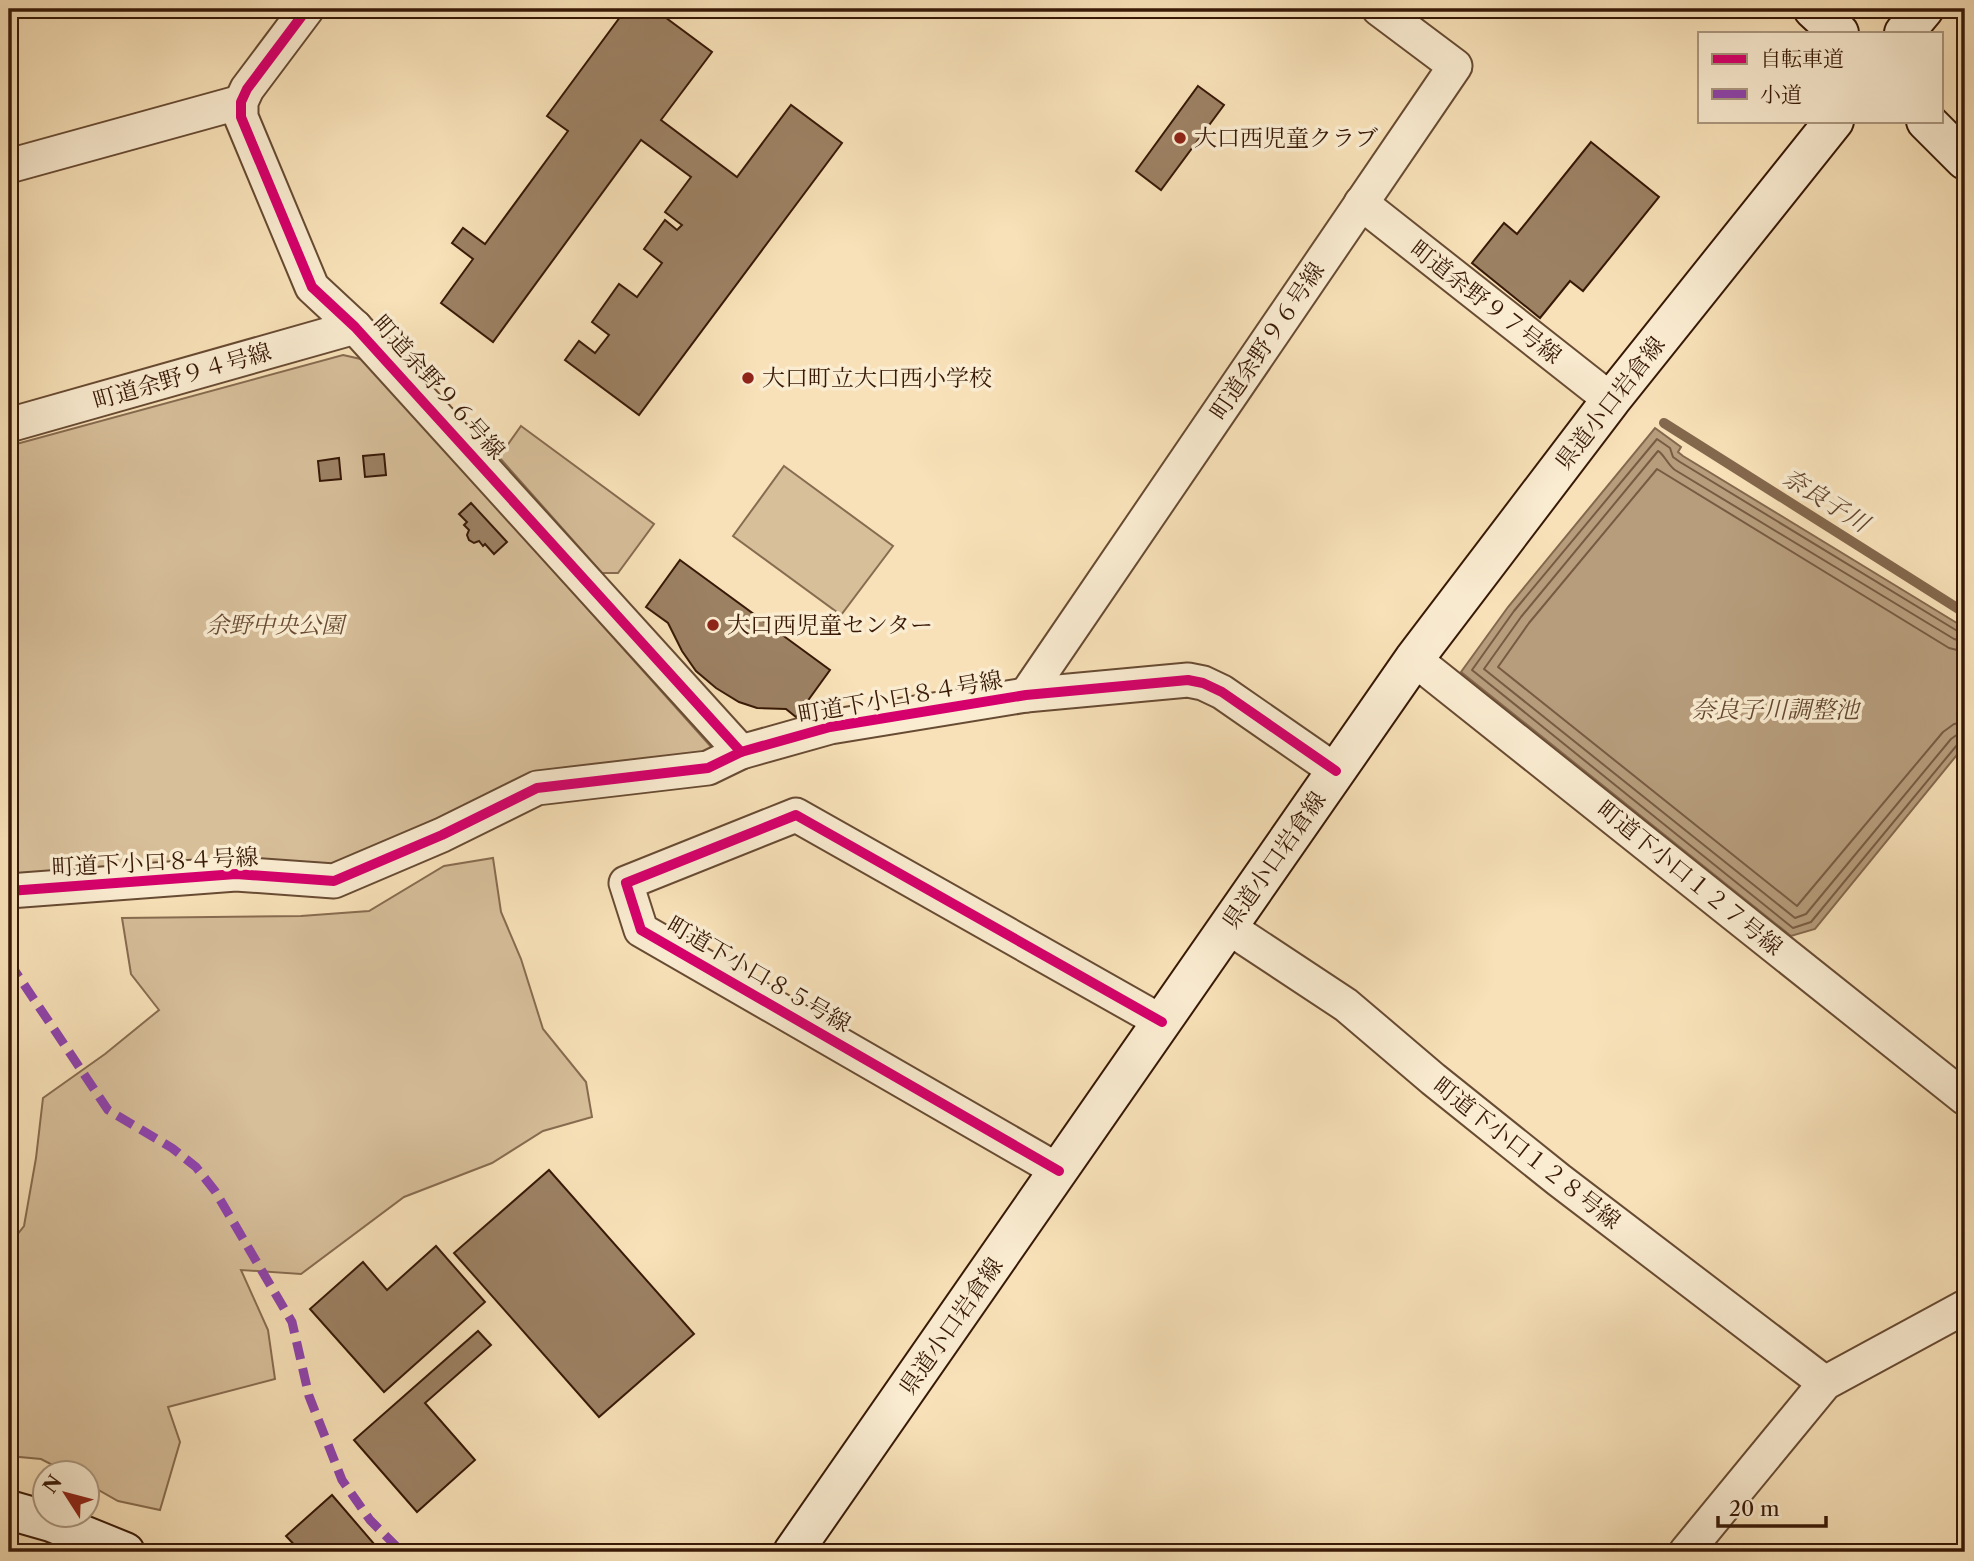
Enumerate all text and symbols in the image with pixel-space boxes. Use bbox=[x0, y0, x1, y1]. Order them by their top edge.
legend bbox=[1698, 32, 1942, 122]
text: 自転車道 bbox=[1760, 46, 1844, 71]
text: 小道 bbox=[1760, 82, 1802, 107]
place label: 大口西児童クラブ bbox=[1194, 124, 1378, 152]
marker: 大口西児童クラブ bbox=[1172, 130, 1188, 146]
street label: 町道余野９７号線 bbox=[1405, 234, 1567, 370]
street label: 町道余野９６号線 bbox=[1204, 257, 1330, 425]
street label: 町道余野９６号線 bbox=[367, 309, 511, 465]
street label: 県道小口岩倉線 bbox=[1549, 331, 1671, 475]
street label: 町道余野９４号線 bbox=[90, 337, 274, 415]
place label: 大口町立大口西小学校 bbox=[762, 364, 992, 392]
marker: 大口町立大口西小学校 bbox=[740, 370, 756, 386]
water label: 奈良子川 bbox=[1778, 462, 1877, 539]
park label: 余野中央公園 bbox=[206, 611, 348, 639]
place label: 大口西児童センター bbox=[727, 611, 933, 639]
marker: 大口西児童センター bbox=[705, 617, 721, 633]
street label: 町道下小口８４号線 bbox=[796, 665, 1004, 729]
water label: 奈良子川調整池 bbox=[1691, 695, 1862, 724]
street label: 県道小口岩倉線 bbox=[1216, 786, 1332, 934]
street label: 町道下小口１２７号線 bbox=[1592, 795, 1788, 961]
street label: 町道下小口８４号線 bbox=[51, 843, 259, 881]
street label: 町道下小口８５号線 bbox=[662, 910, 856, 1038]
street label: 町道下小口１２８号線 bbox=[1428, 1071, 1626, 1235]
street label: 県道小口岩倉線 bbox=[893, 1252, 1009, 1400]
north arrow bbox=[32, 1460, 102, 1530]
text: N bbox=[38, 1471, 67, 1498]
scale bar bbox=[1718, 1484, 1827, 1528]
text: 20 m bbox=[1729, 1496, 1780, 1521]

